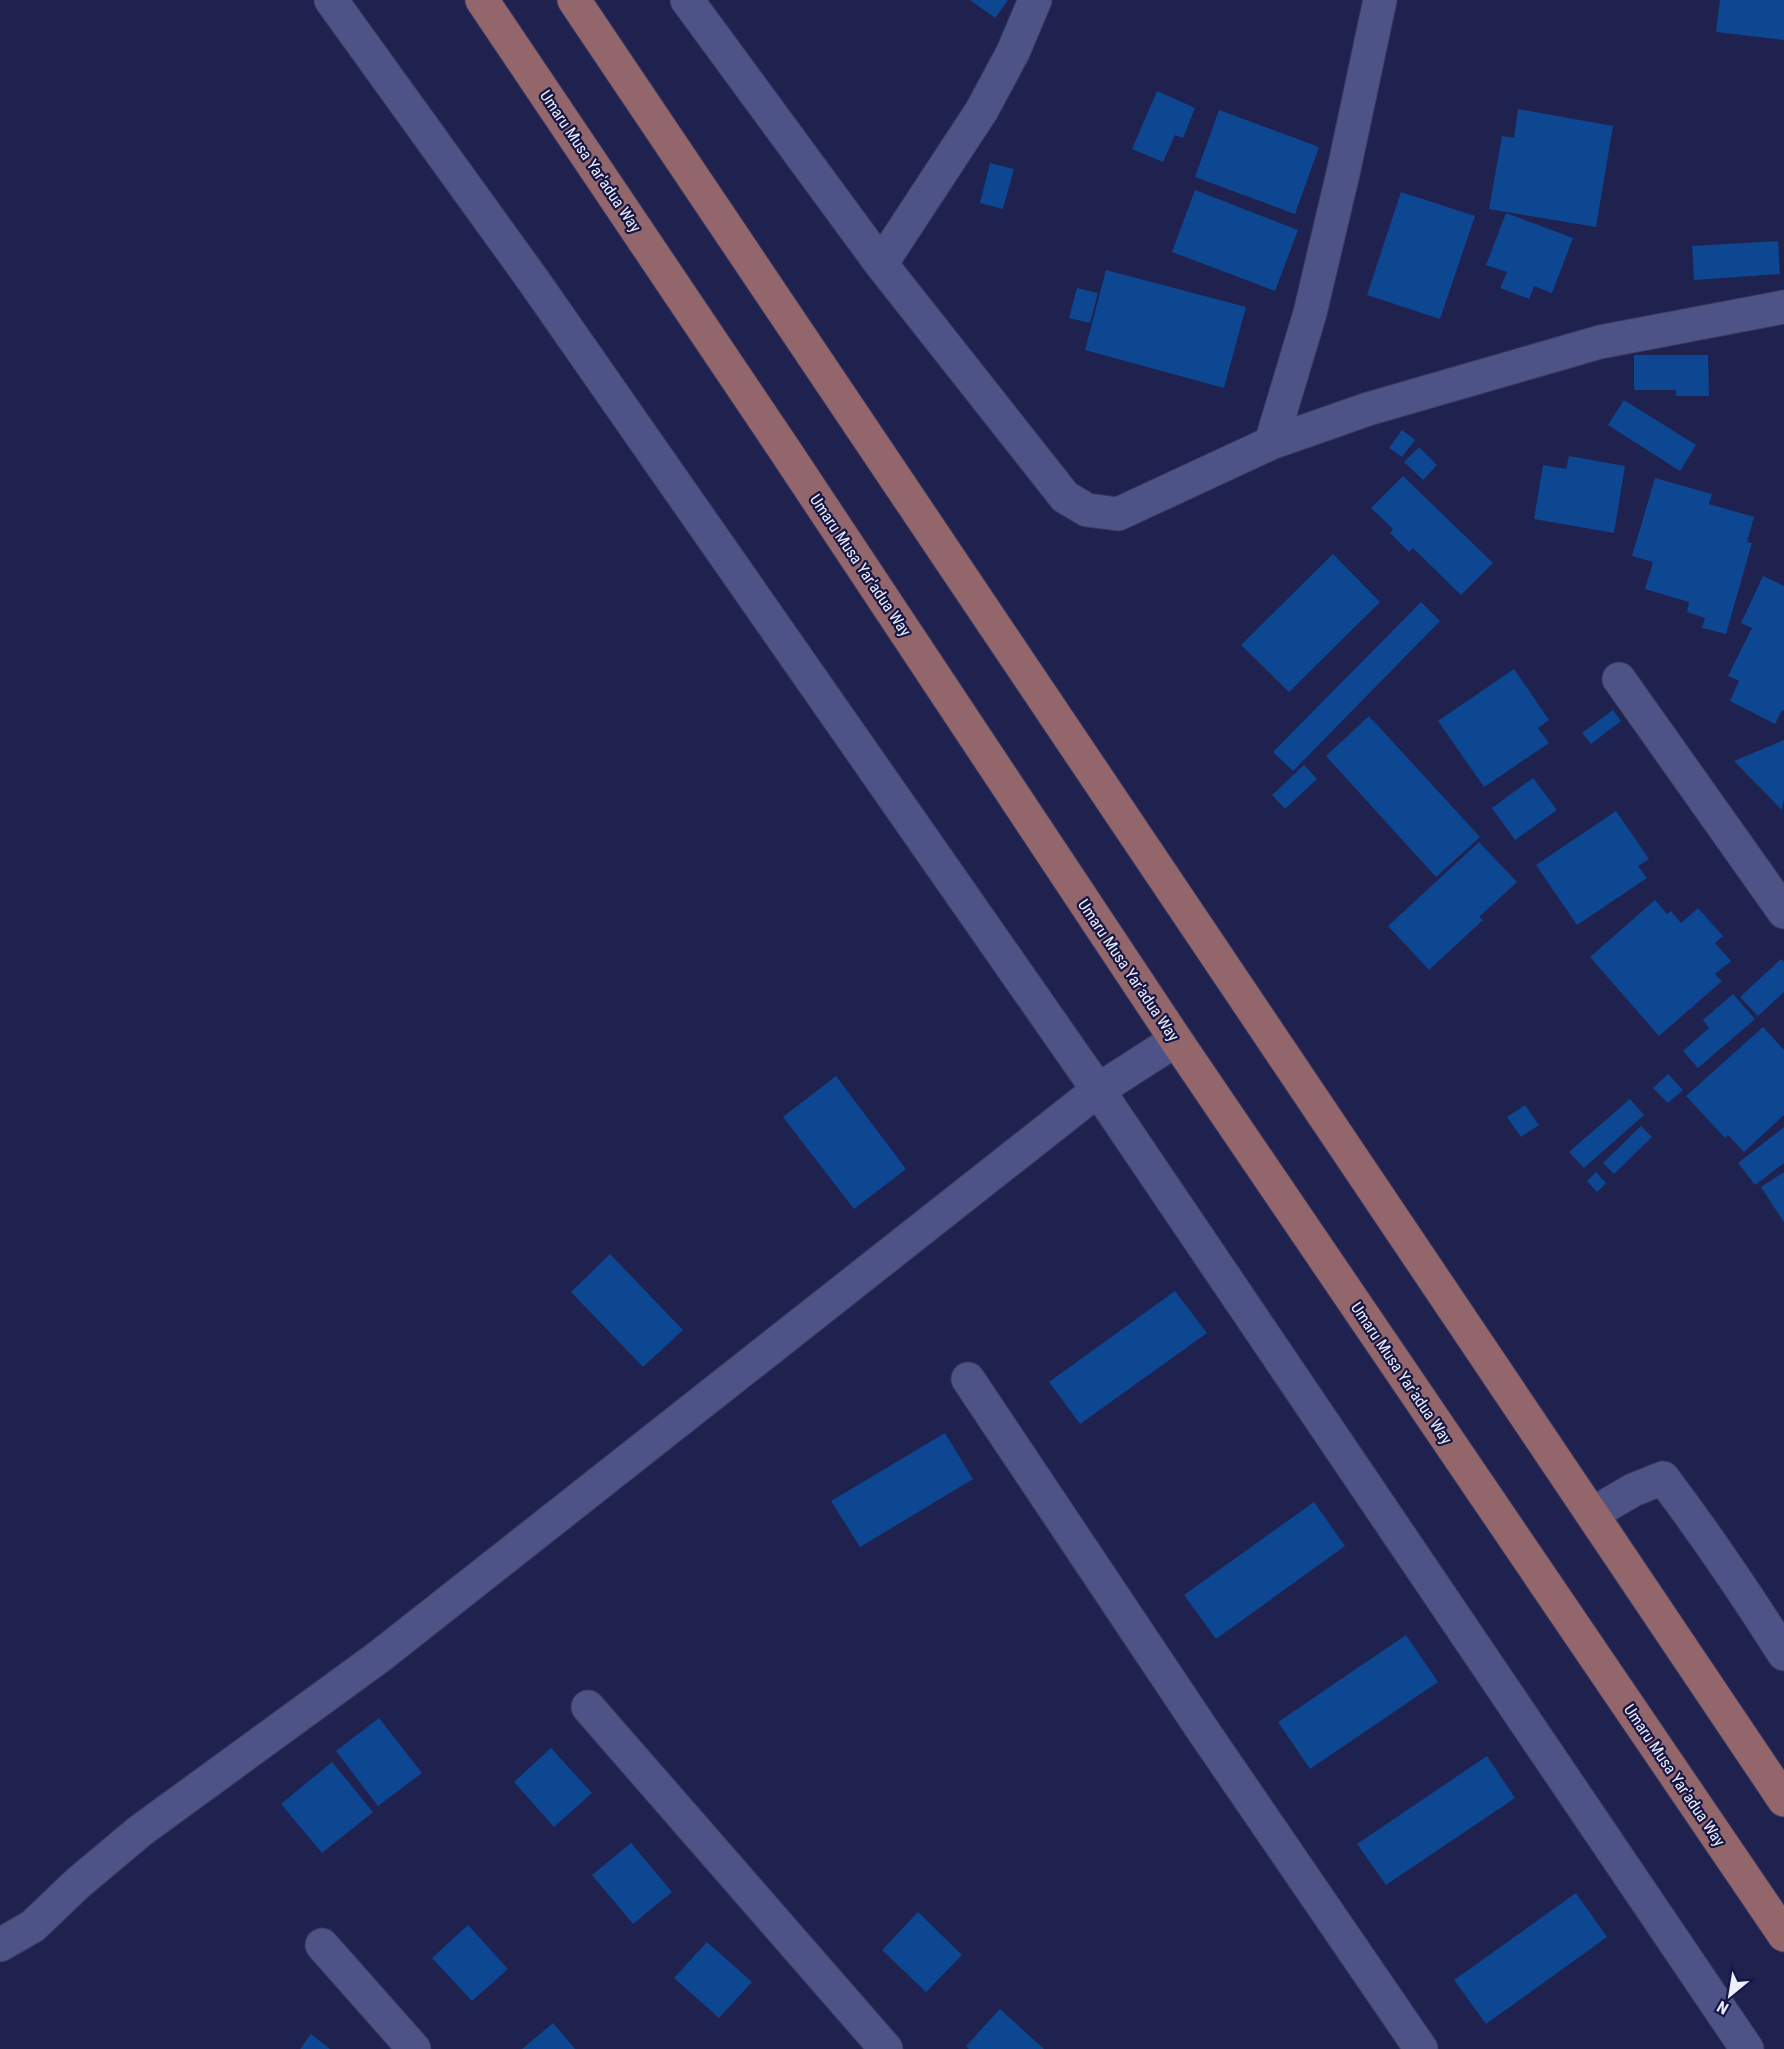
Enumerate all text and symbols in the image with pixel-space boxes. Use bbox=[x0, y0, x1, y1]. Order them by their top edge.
street label: Umaru Musa Yar'adua Way bbox=[536, 87, 645, 236]
street label: Umaru Musa Yar'adua Way bbox=[806, 491, 915, 640]
street label: Umaru Musa Yar'adua Way bbox=[1074, 896, 1183, 1045]
street label: Umaru Musa Yar'adua Way bbox=[1347, 1299, 1456, 1448]
street label: Umaru Musa Yar'adua Way bbox=[1620, 1701, 1729, 1850]
north arrow bbox=[1700, 1965, 1760, 2025]
text: N bbox=[1714, 1997, 1732, 2018]

